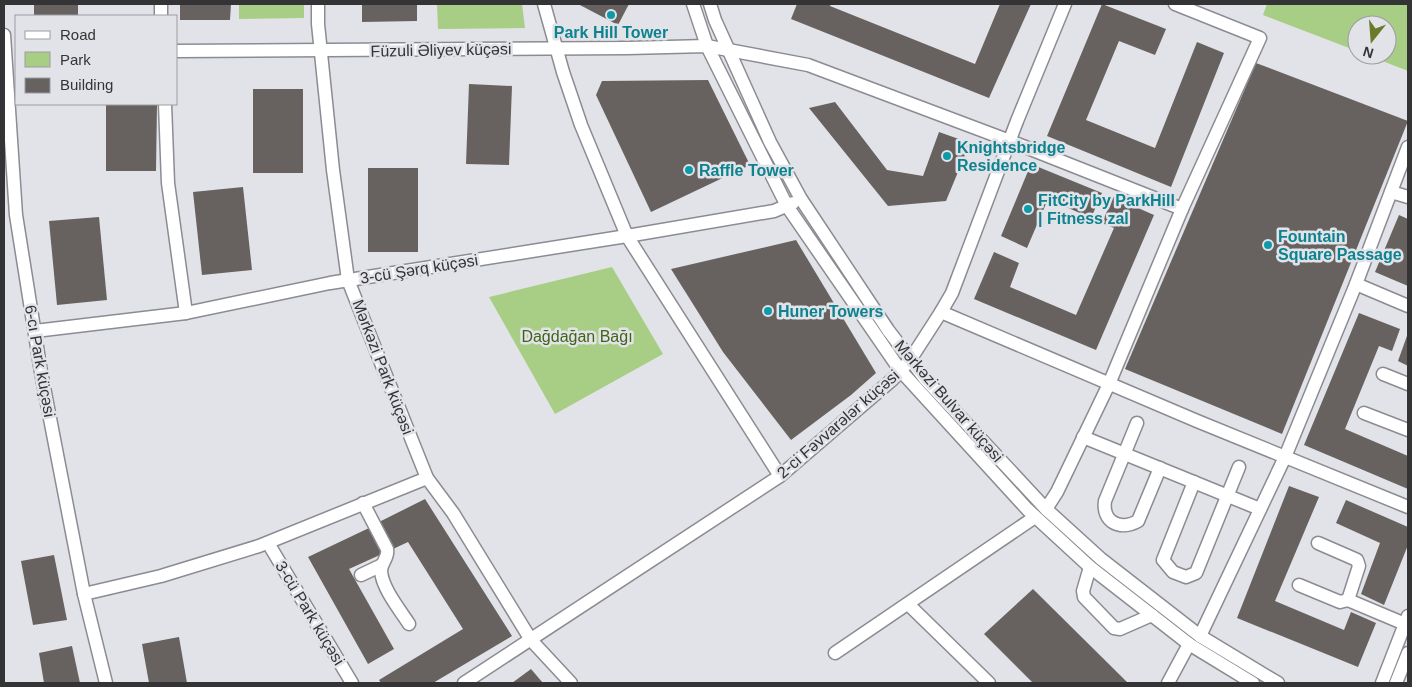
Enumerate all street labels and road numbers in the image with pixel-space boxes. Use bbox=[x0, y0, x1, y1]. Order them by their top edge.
street label: Füzuli Əliyev küçəsi bbox=[370, 40, 512, 60]
street label: 3-cü Şərq küçəsi bbox=[359, 251, 479, 287]
street label: Mərkəzi Park küçəsi bbox=[349, 297, 417, 437]
street label: 6-cı Park küçəsi bbox=[22, 303, 58, 419]
street label: Mərkəzi Bulvar küçəsi bbox=[892, 337, 1006, 465]
street label: 2-ci Fəvvarələr küçəsi bbox=[774, 367, 902, 481]
street label: 3-cü Park küçəsi bbox=[272, 558, 348, 668]

